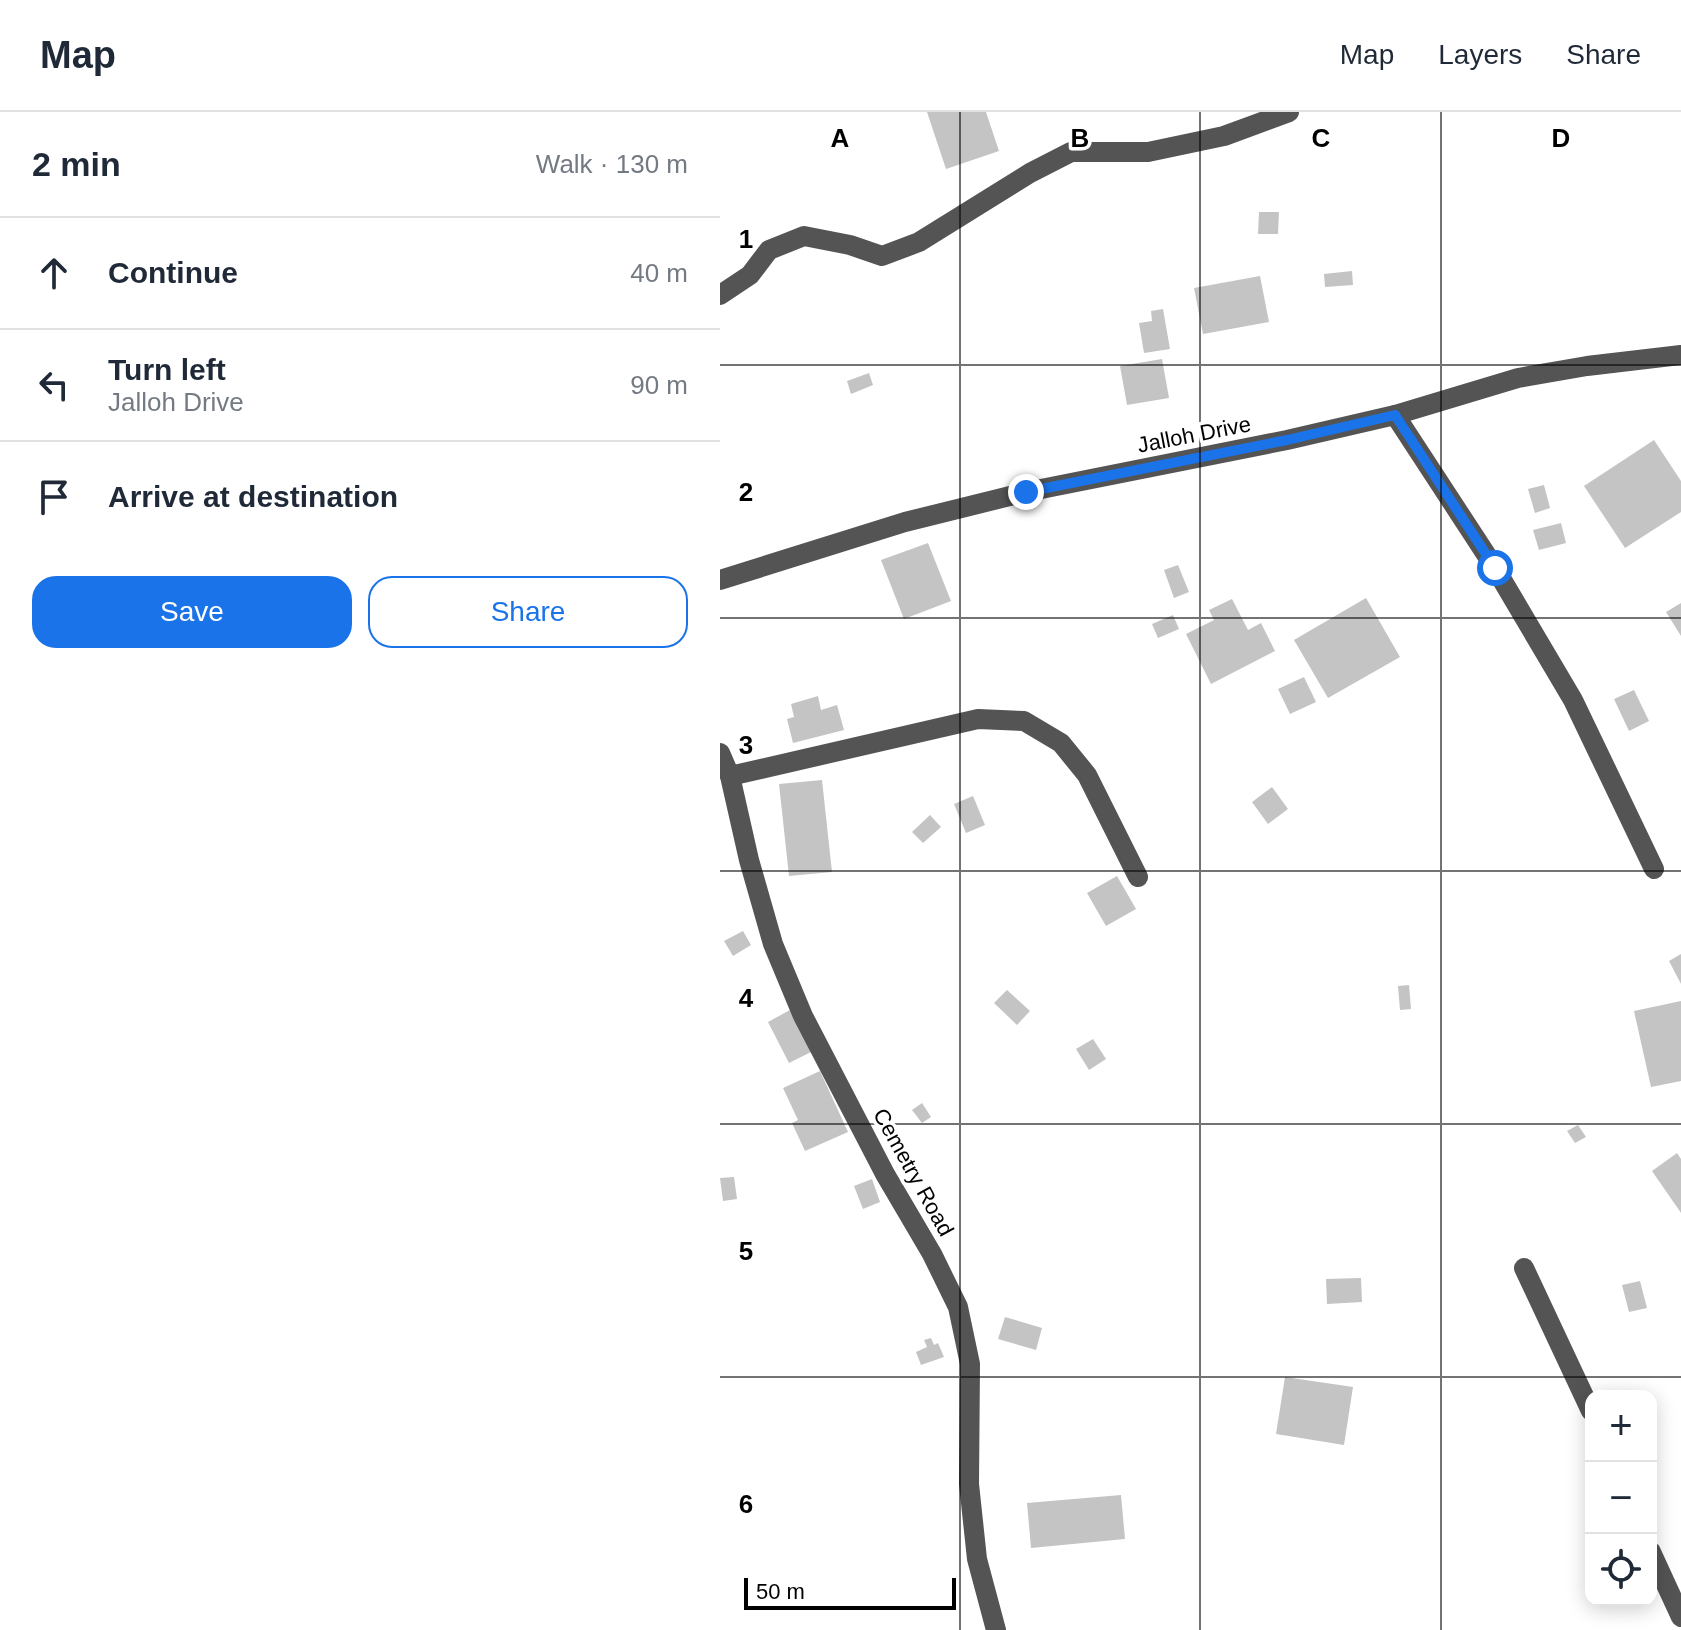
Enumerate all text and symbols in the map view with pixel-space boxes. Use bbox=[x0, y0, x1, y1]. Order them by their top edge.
text: Map bbox=[40, 34, 116, 76]
text: Map bbox=[1340, 39, 1394, 70]
text: Layers bbox=[1438, 39, 1522, 70]
text: Share bbox=[1566, 39, 1641, 70]
text: A bbox=[831, 123, 850, 153]
text: B bbox=[1071, 123, 1089, 153]
text: C bbox=[1312, 123, 1331, 153]
text: D bbox=[1552, 123, 1570, 153]
text: 2 min bbox=[32, 145, 121, 183]
text: Walk · 130 m bbox=[536, 149, 688, 179]
text: 1 bbox=[739, 224, 753, 254]
icon: ahead bbox=[32, 251, 76, 295]
text: Continue bbox=[108, 256, 238, 289]
text: 40 m bbox=[630, 258, 688, 288]
text: Turn left bbox=[108, 353, 226, 386]
icon: left bbox=[32, 363, 76, 407]
text: 90 m bbox=[630, 370, 688, 400]
text: Jalloh Drive bbox=[108, 387, 244, 417]
street label: Jalloh Drive bbox=[1135, 411, 1253, 458]
route end bbox=[1008, 474, 1044, 510]
icon: arrive bbox=[32, 475, 76, 519]
text: 2 bbox=[739, 477, 753, 507]
text: Arrive at destination bbox=[108, 480, 398, 513]
route start bbox=[1477, 550, 1513, 586]
button: Save bbox=[32, 576, 352, 648]
button: Share bbox=[368, 576, 688, 648]
text: 3 bbox=[739, 730, 753, 760]
text: 4 bbox=[739, 983, 754, 1013]
street label: Cemetry Road bbox=[868, 1104, 959, 1240]
text: 5 bbox=[739, 1236, 753, 1266]
map controls bbox=[1585, 1390, 1657, 1606]
button: + bbox=[1585, 1390, 1657, 1462]
button: − bbox=[1585, 1462, 1657, 1534]
text: 6 bbox=[739, 1489, 753, 1519]
button: locate bbox=[1585, 1534, 1657, 1606]
scale bar bbox=[744, 1574, 956, 1610]
text: 50 m bbox=[756, 1579, 805, 1604]

